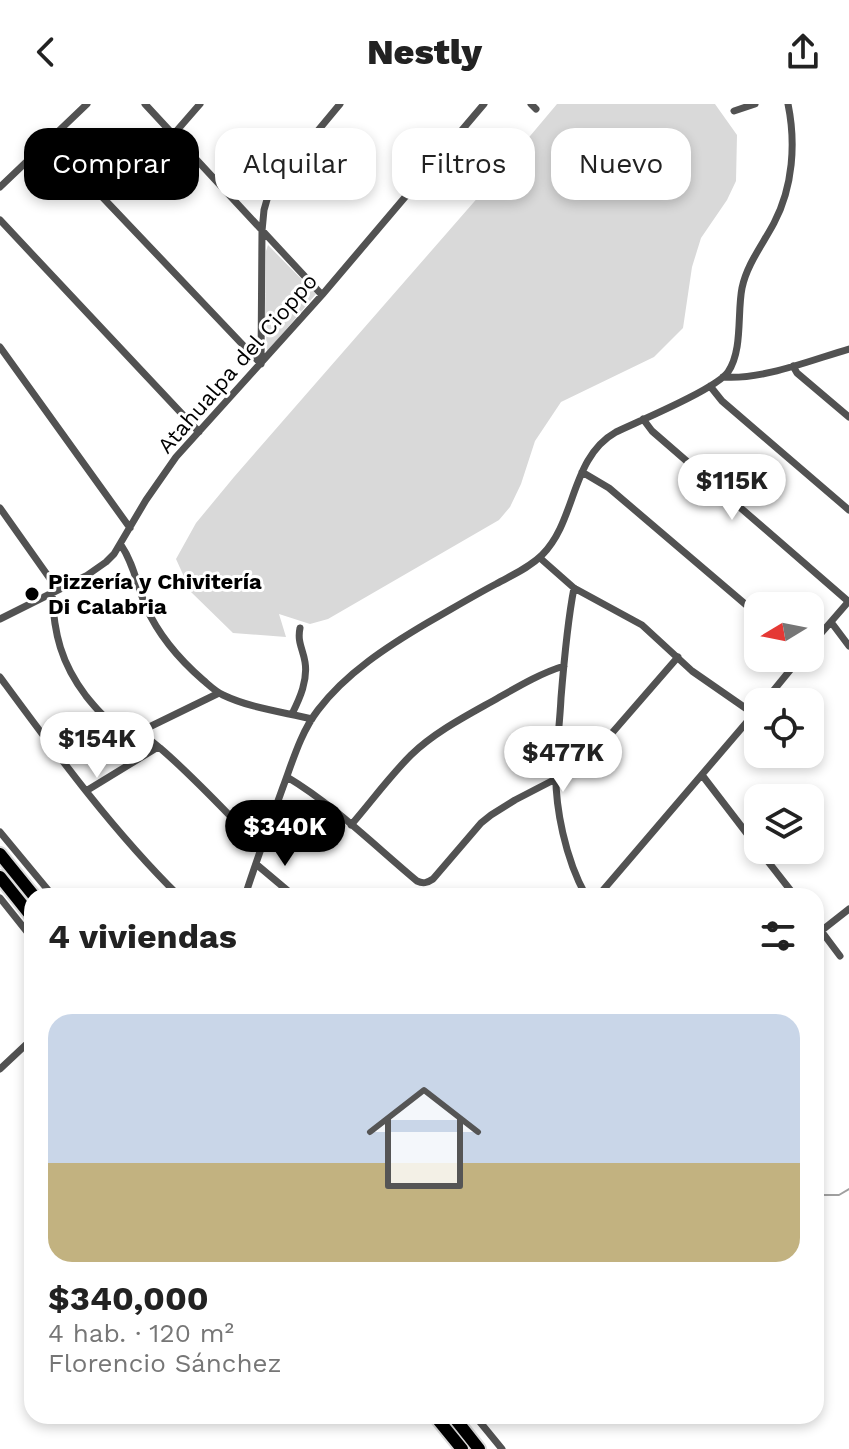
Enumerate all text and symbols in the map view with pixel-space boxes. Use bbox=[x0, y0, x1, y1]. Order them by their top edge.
icon: back bbox=[24, 30, 68, 74]
icon: share bbox=[781, 30, 825, 74]
text: Nestly bbox=[367, 31, 482, 73]
chip: Comprar bbox=[24, 128, 199, 200]
chip: Alquilar bbox=[215, 128, 376, 200]
chip: Filtros bbox=[392, 128, 535, 200]
chip: Nuevo bbox=[551, 128, 691, 200]
street label: Atahualpa del Cioppo bbox=[153, 268, 322, 458]
pin: $115K bbox=[676, 454, 788, 522]
text: $115K bbox=[696, 465, 768, 495]
place label: Pizzería y Chivitería Di Calabria bbox=[48, 569, 262, 619]
marker: Pizzería y Chivitería Di Calabria bbox=[23, 585, 41, 603]
north arrow bbox=[744, 592, 824, 672]
map controls bbox=[744, 592, 824, 864]
button: locate bbox=[744, 688, 824, 768]
pin: $154K bbox=[41, 712, 153, 780]
text: $154K bbox=[58, 723, 136, 753]
pin: $477K bbox=[507, 726, 619, 794]
text: $477K bbox=[522, 737, 604, 767]
button: layers bbox=[744, 784, 824, 864]
pin: $340K bbox=[229, 800, 341, 868]
text: $340K bbox=[243, 811, 327, 841]
icon: filters bbox=[756, 914, 800, 958]
text: 4 viviendas bbox=[48, 916, 237, 956]
icon: home bbox=[352, 1066, 496, 1210]
text: $340,000 bbox=[48, 1278, 209, 1318]
text: 4 hab. · 120 m² bbox=[48, 1318, 234, 1348]
text: Florencio Sánchez bbox=[48, 1348, 281, 1378]

